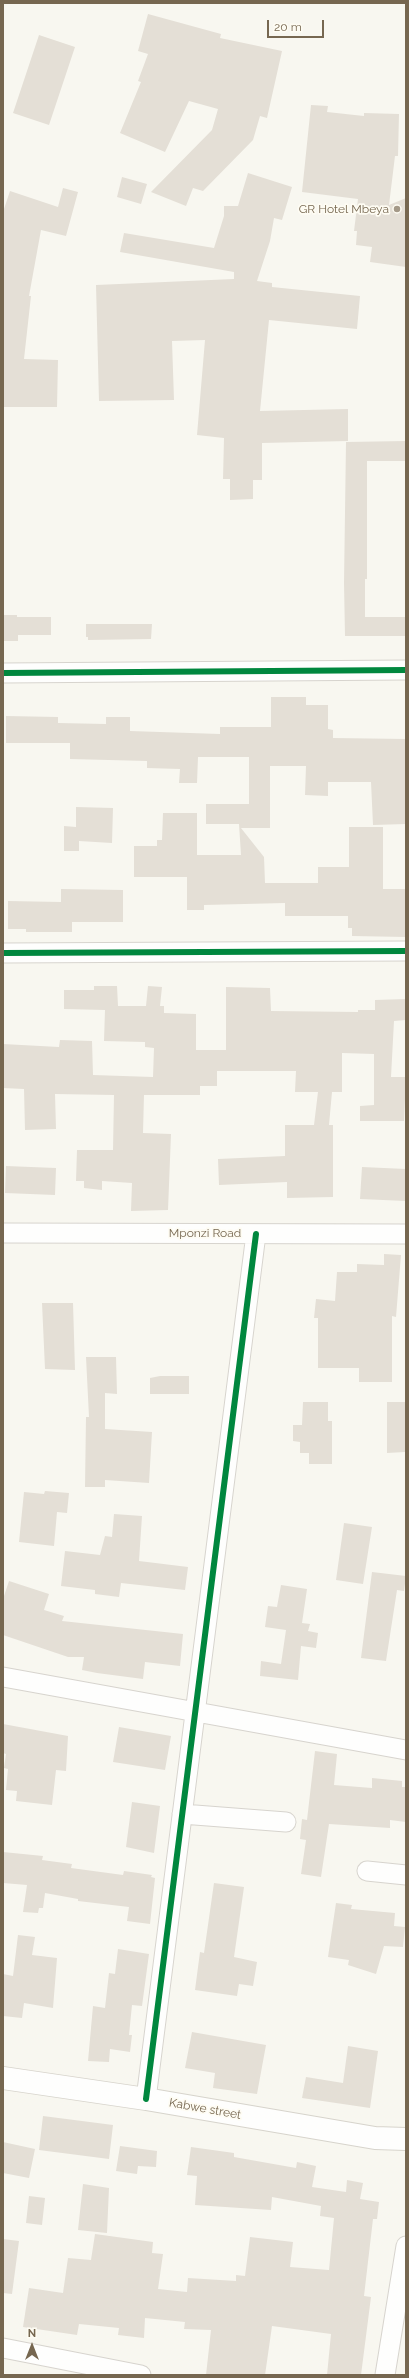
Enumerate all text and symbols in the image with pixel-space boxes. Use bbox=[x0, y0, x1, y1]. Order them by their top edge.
scale bar bbox=[269, 12, 326, 38]
text: 20 m bbox=[274, 20, 302, 34]
place label: GR Hotel Mbeya bbox=[299, 202, 389, 216]
marker: GR Hotel Mbeya bbox=[392, 204, 402, 214]
street label: Mponzi Road bbox=[169, 1226, 241, 1240]
street label: Kabwe street bbox=[168, 2096, 242, 2122]
north arrow bbox=[12, 2326, 52, 2366]
text: N bbox=[28, 2327, 36, 2340]

